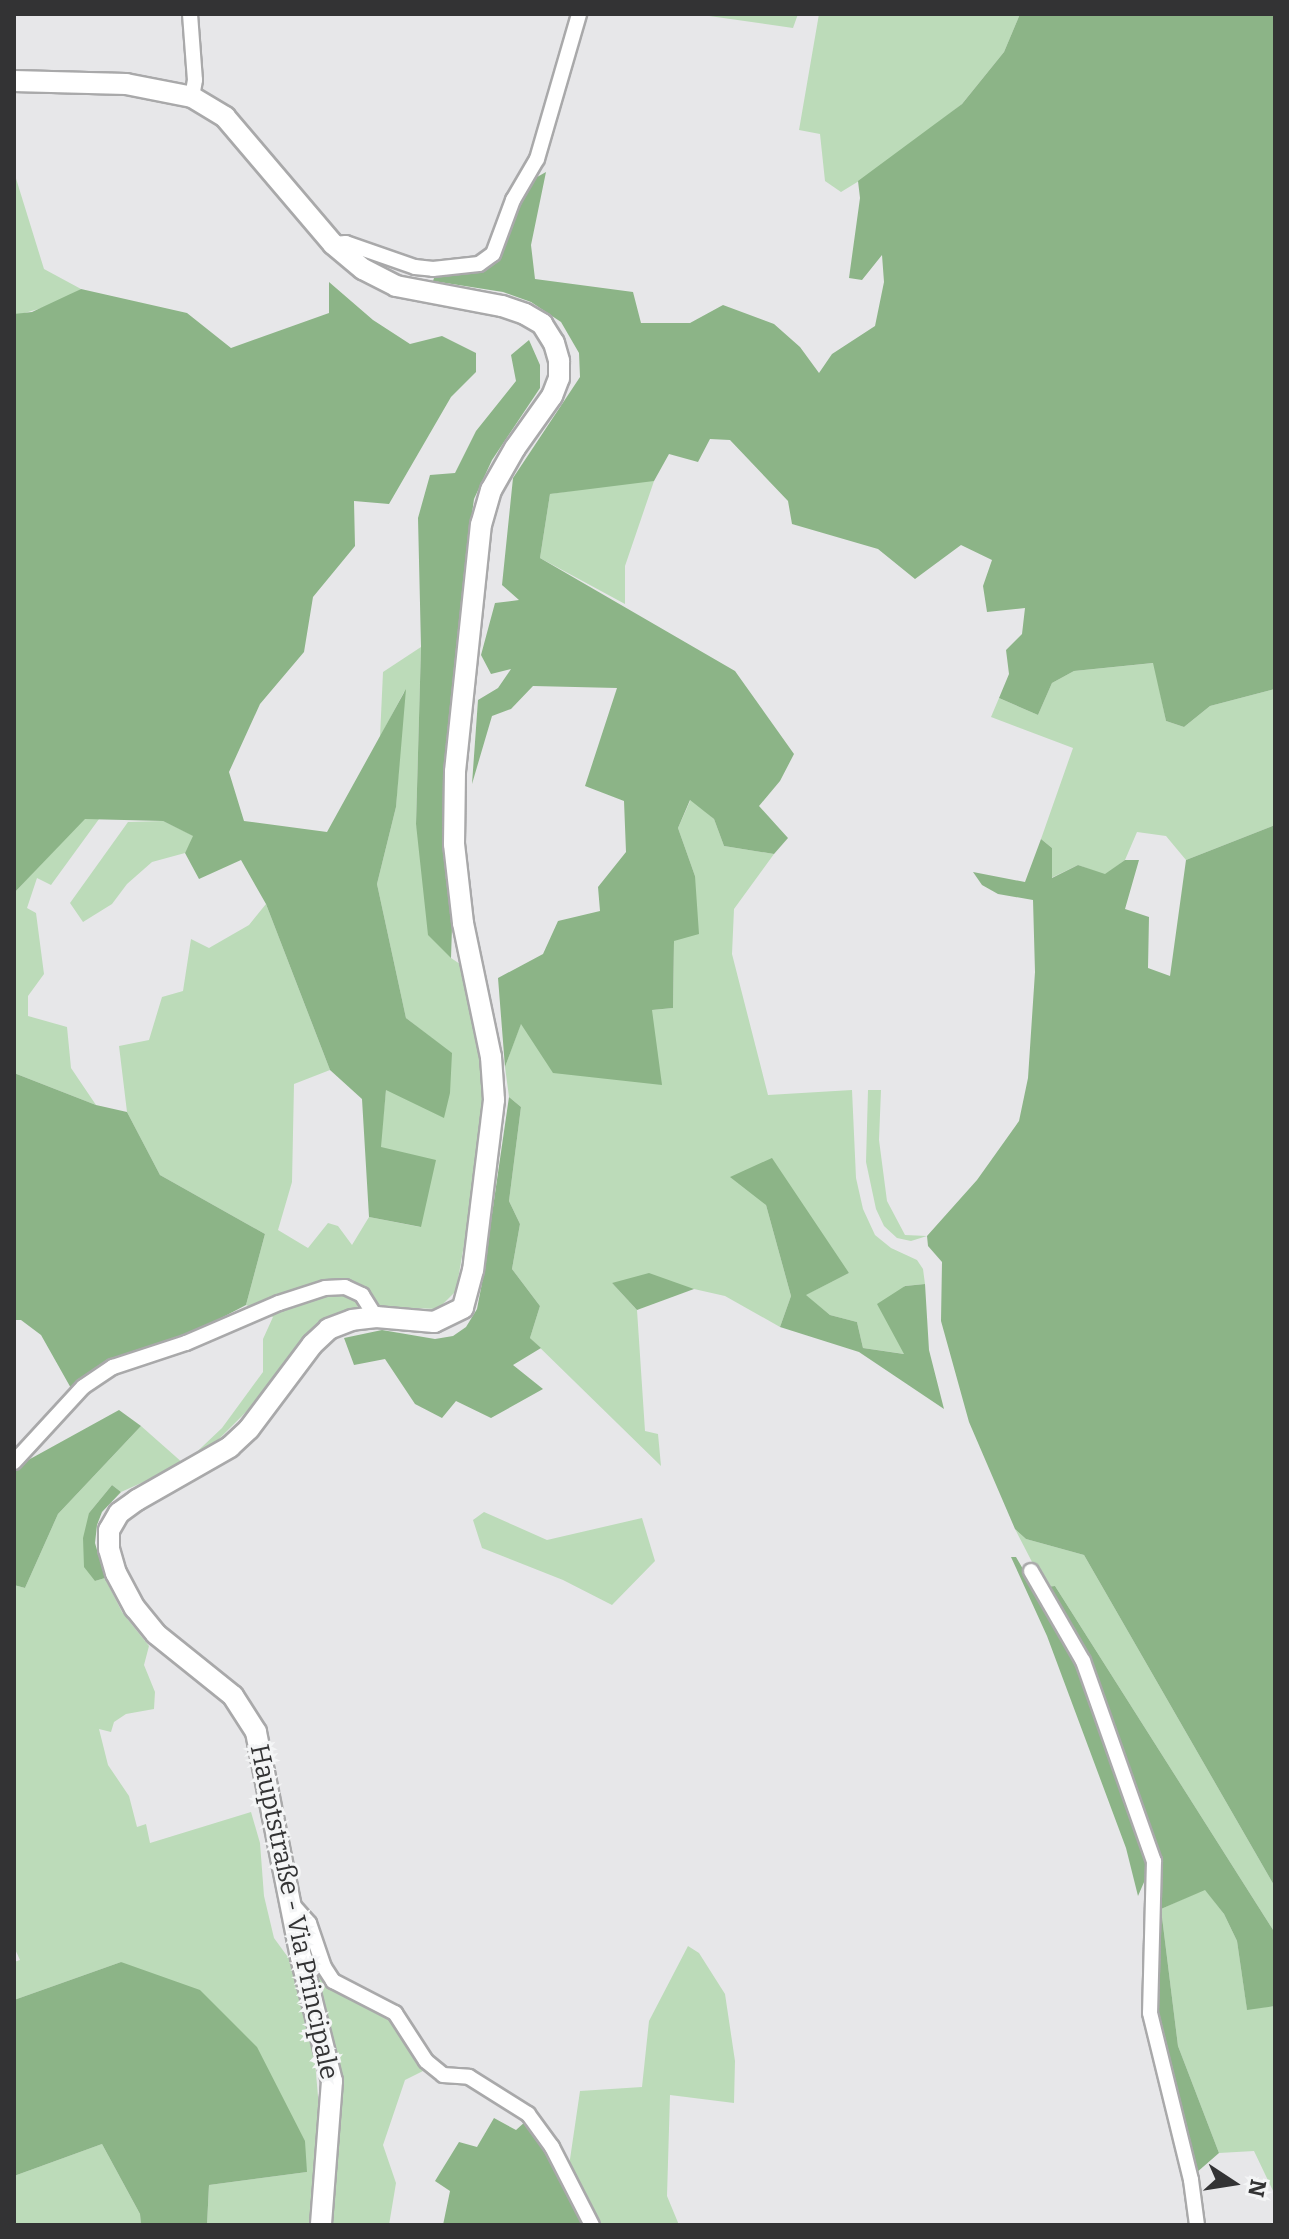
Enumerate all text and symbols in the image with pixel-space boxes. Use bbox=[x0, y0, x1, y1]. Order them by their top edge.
street label: Hauptstraße - Via Principale bbox=[243, 1742, 345, 2082]
north arrow bbox=[1193, 2143, 1273, 2223]
text: N bbox=[1242, 2177, 1272, 2199]

